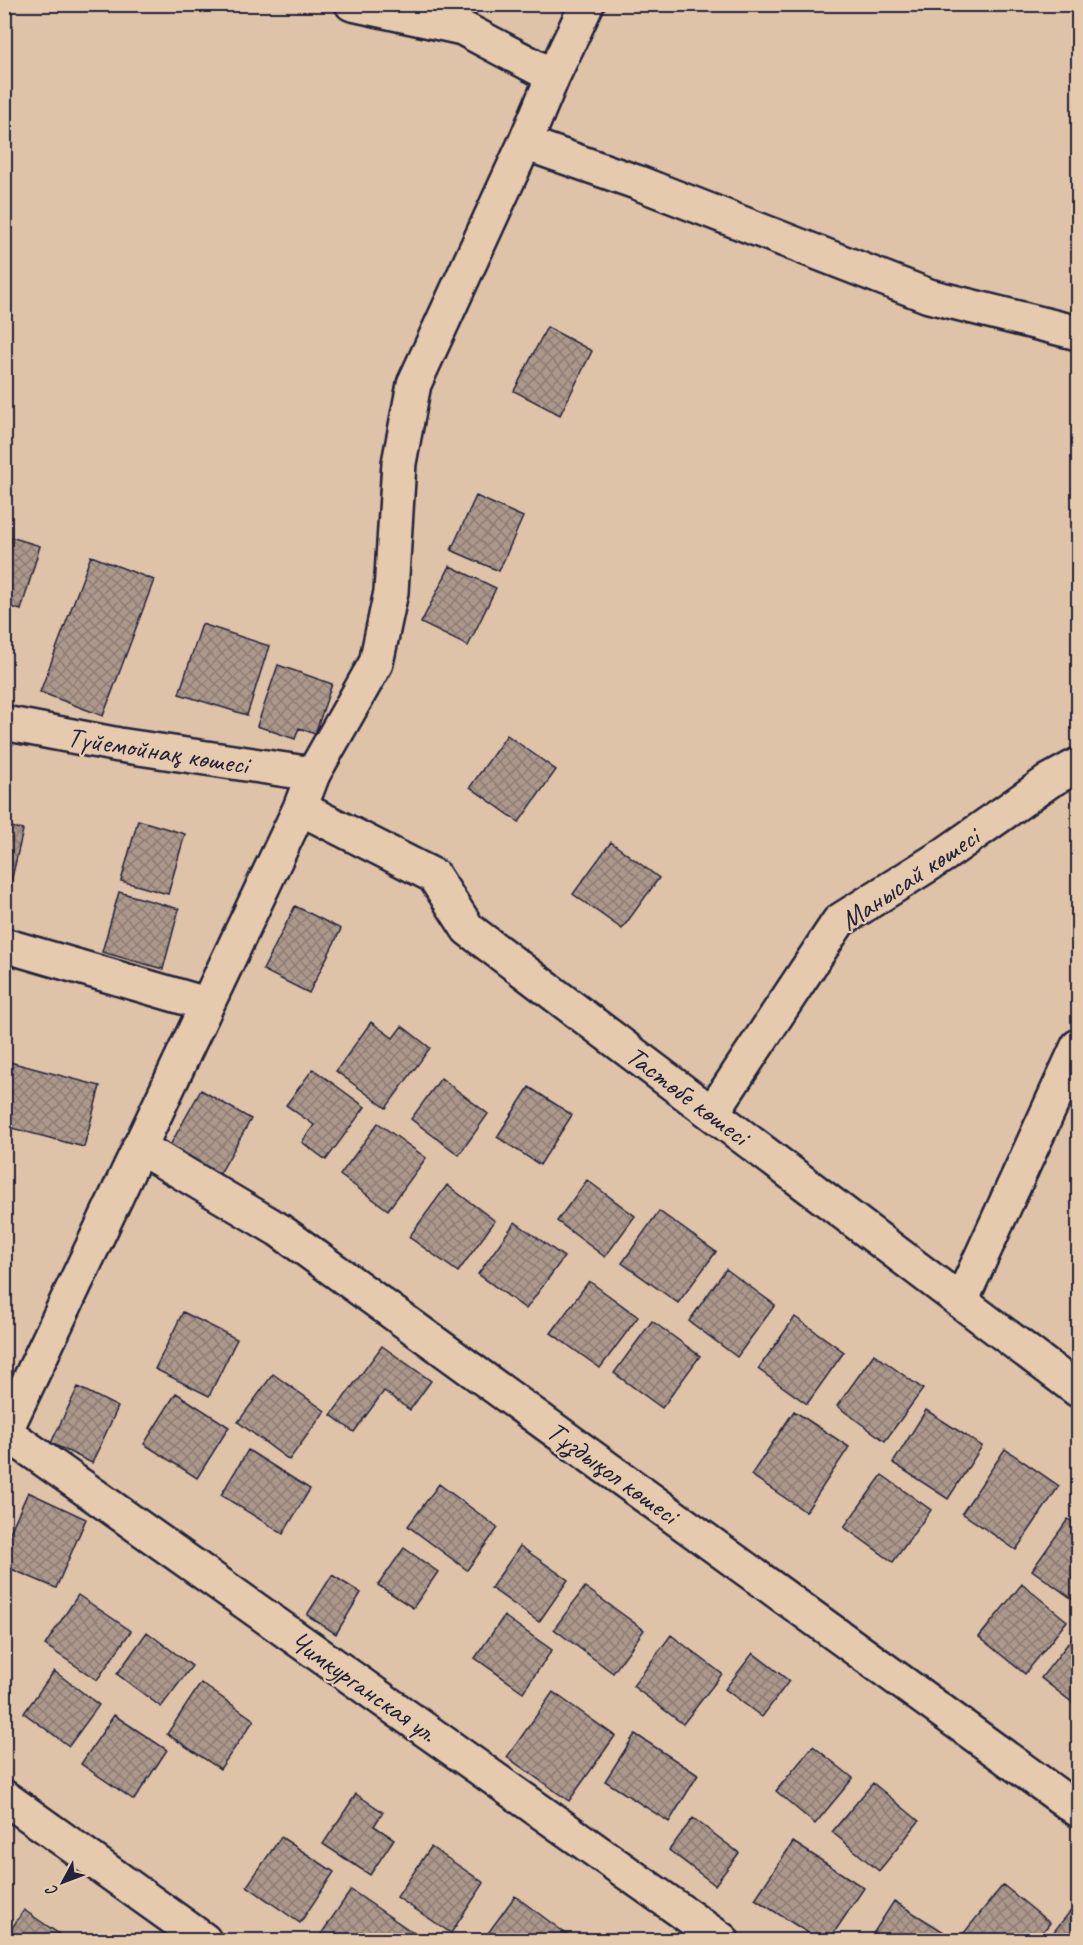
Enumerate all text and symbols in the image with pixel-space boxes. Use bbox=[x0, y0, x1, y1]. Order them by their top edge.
street label: Түйемойнақ көшесі bbox=[65, 719, 255, 783]
street label: Манысай көшесі bbox=[833, 817, 989, 938]
street label: Тастөбе көшесі bbox=[619, 1038, 759, 1155]
street label: Тұздықол көшесі bbox=[540, 1413, 688, 1535]
street label: Чимкурганская ул. bbox=[283, 1623, 444, 1750]
north arrow bbox=[33, 1852, 93, 1912]
text: С bbox=[41, 1880, 63, 1901]

